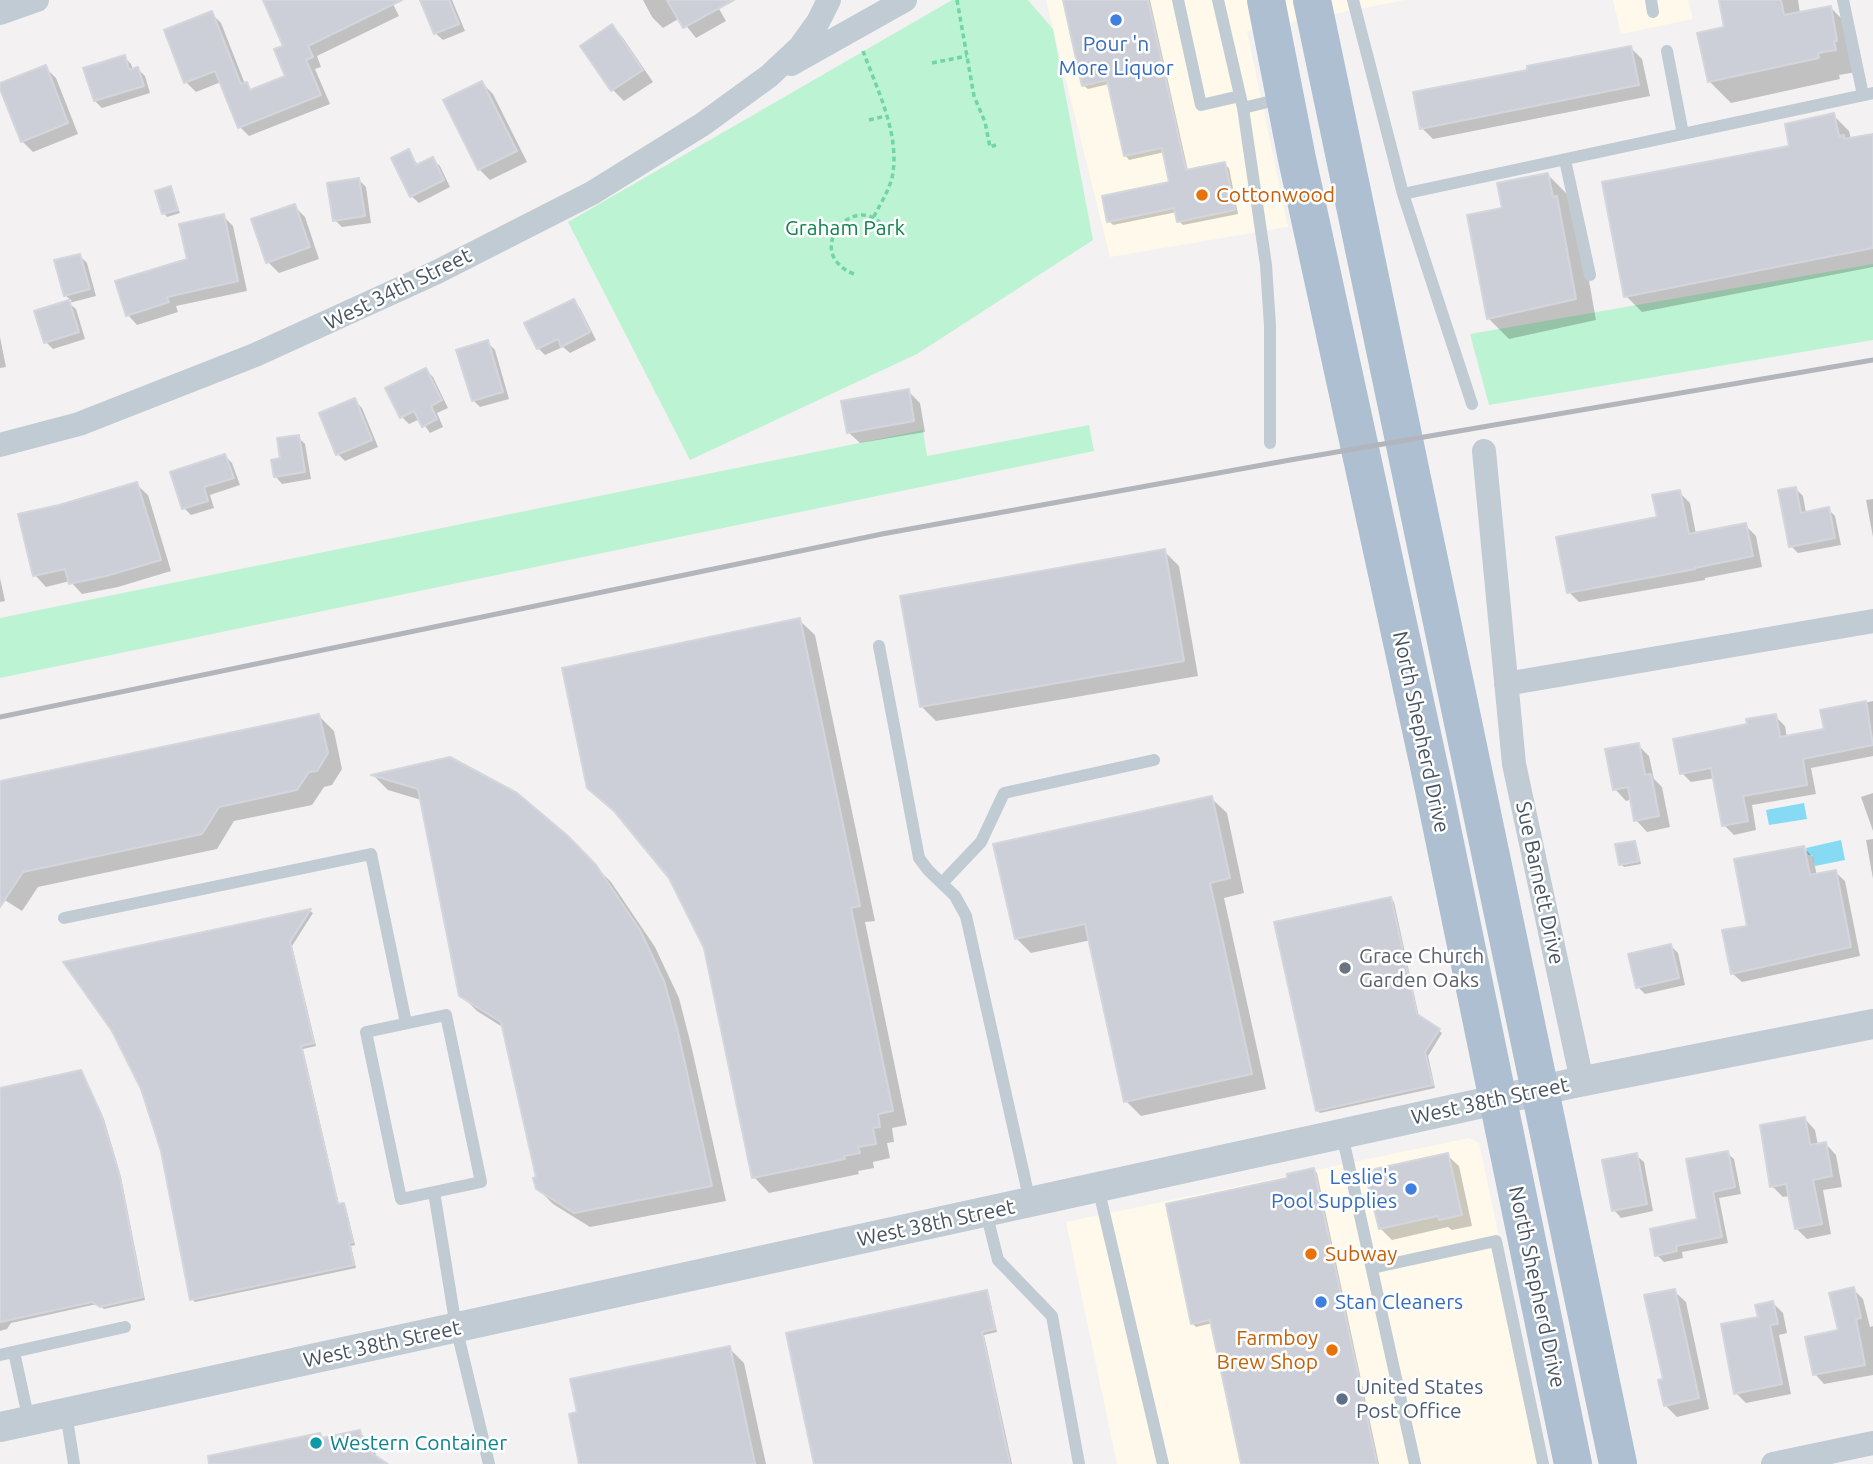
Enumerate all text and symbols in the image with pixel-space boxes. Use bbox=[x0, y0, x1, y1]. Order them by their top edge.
marker: Pour 'n More Liquor bbox=[1108, 12, 1124, 28]
place label: Pour 'n More Liquor bbox=[1058, 31, 1174, 81]
place label: Cottonwood bbox=[1216, 182, 1335, 208]
marker: Cottonwood bbox=[1194, 187, 1210, 203]
park label: Graham Park bbox=[785, 215, 905, 241]
street label: West 34th Street bbox=[320, 243, 476, 335]
street label: North Shepherd Drive bbox=[1387, 629, 1455, 835]
street label: Sue Barnett Drive bbox=[1510, 799, 1570, 967]
place label: Grace Church Garden Oaks bbox=[1359, 943, 1484, 993]
marker: Grace Church Garden Oaks bbox=[1337, 960, 1353, 976]
street label: West 38th Street bbox=[1409, 1072, 1571, 1130]
place label: Leslie's Pool Supplies bbox=[1271, 1164, 1397, 1214]
marker: Leslie's Pool Supplies bbox=[1403, 1181, 1419, 1197]
street label: North Shepherd Drive bbox=[1503, 1184, 1571, 1390]
street label: West 38th Street bbox=[855, 1194, 1017, 1252]
place label: Subway bbox=[1325, 1241, 1397, 1267]
marker: Subway bbox=[1303, 1246, 1319, 1262]
place label: Stan Cleaners bbox=[1335, 1289, 1463, 1315]
marker: Stan Cleaners bbox=[1313, 1294, 1329, 1310]
street label: West 38th Street bbox=[301, 1315, 463, 1373]
place label: Farmboy Brew Shop bbox=[1216, 1325, 1318, 1375]
marker: Farmboy Brew Shop bbox=[1324, 1342, 1340, 1358]
place label: United States Post Office bbox=[1356, 1374, 1483, 1424]
marker: United States Post Office bbox=[1334, 1391, 1350, 1407]
place label: Western Container bbox=[330, 1430, 507, 1456]
marker: Western Container bbox=[308, 1435, 324, 1451]

